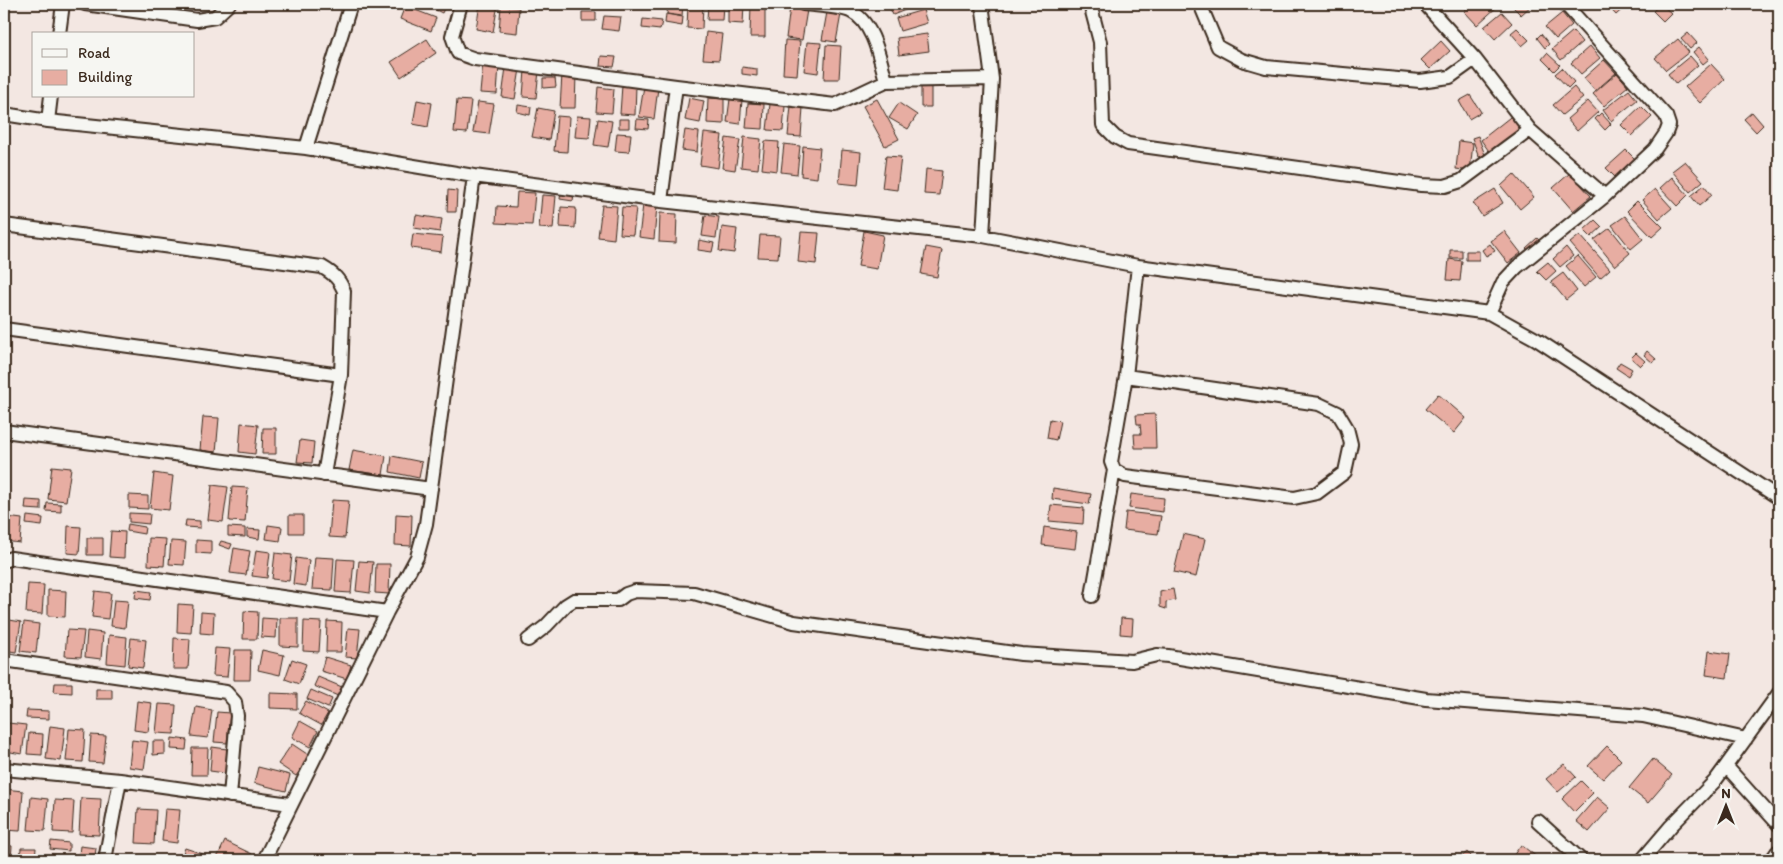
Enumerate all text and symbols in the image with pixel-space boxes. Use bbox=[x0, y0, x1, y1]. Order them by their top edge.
legend bbox=[32, 32, 195, 98]
text: Road bbox=[78, 44, 111, 62]
text: Building bbox=[78, 68, 132, 86]
north arrow bbox=[1700, 782, 1750, 832]
text: N bbox=[1721, 785, 1731, 802]

